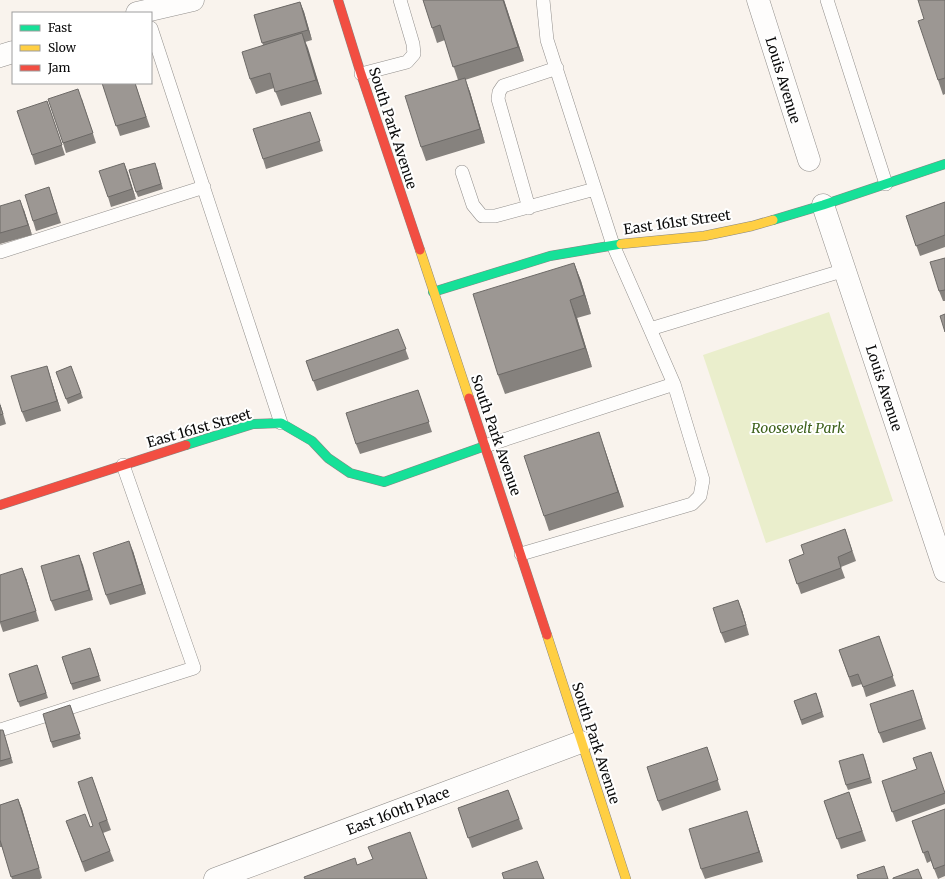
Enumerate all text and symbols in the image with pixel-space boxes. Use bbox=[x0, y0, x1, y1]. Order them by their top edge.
legend bbox=[12, 12, 152, 84]
text: Fast bbox=[48, 20, 72, 35]
street label: Louis Avenue bbox=[761, 35, 805, 125]
text: Slow bbox=[48, 40, 77, 55]
text: Jam bbox=[47, 60, 71, 75]
street label: South Park Avenue bbox=[365, 65, 421, 191]
street label: East 161st Street bbox=[622, 206, 732, 238]
street label: Louis Avenue bbox=[862, 343, 906, 433]
street label: South Park Avenue bbox=[467, 372, 525, 498]
street label: East 161st Street bbox=[145, 404, 254, 452]
park label: Roosevelt Park bbox=[751, 419, 845, 437]
street label: South Park Avenue bbox=[568, 680, 624, 806]
street label: East 160th Place bbox=[344, 783, 452, 839]

